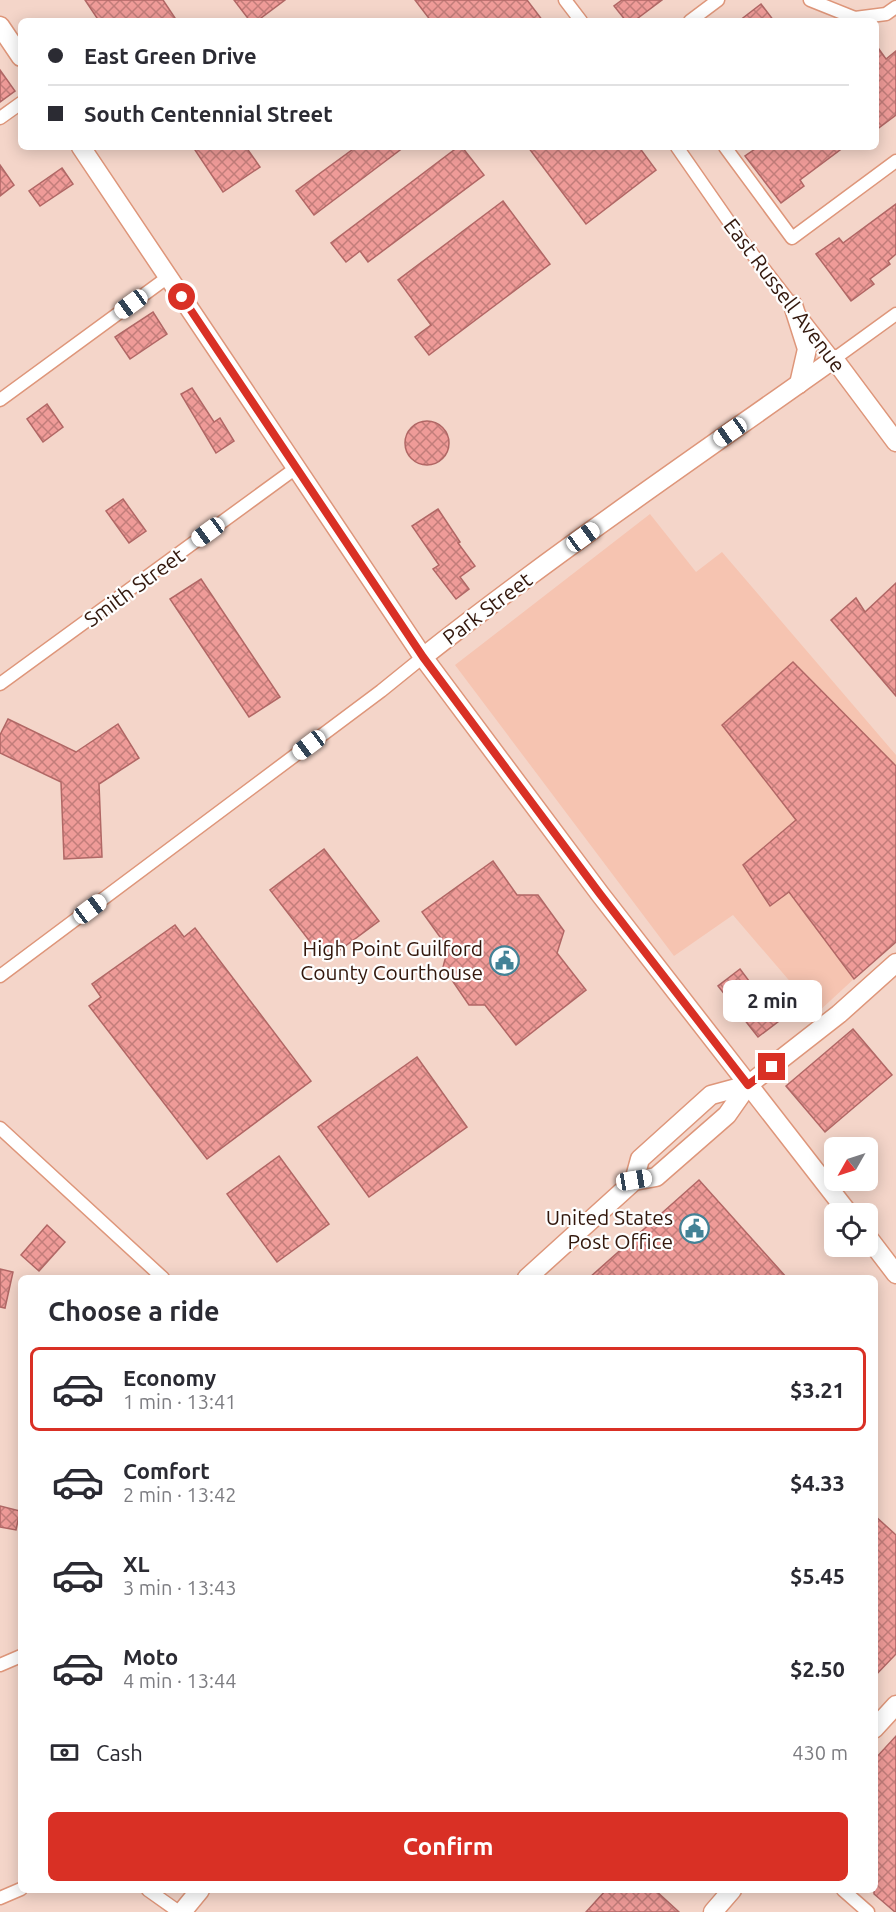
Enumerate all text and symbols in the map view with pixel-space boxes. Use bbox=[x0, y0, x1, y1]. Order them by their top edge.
text: East Green Drive bbox=[84, 43, 257, 68]
text: South Centennial Street bbox=[84, 101, 333, 126]
street label: East Russell Avenue bbox=[719, 213, 851, 377]
route start bbox=[168, 283, 195, 310]
car bbox=[111, 286, 151, 322]
car bbox=[710, 414, 750, 450]
car bbox=[188, 514, 228, 550]
car bbox=[563, 519, 603, 555]
street label: Smith Street bbox=[79, 543, 189, 631]
street label: Park Street bbox=[438, 567, 536, 649]
car bbox=[289, 727, 329, 763]
car bbox=[70, 891, 110, 927]
place label: High Point Guilford County Courthouse bbox=[300, 936, 483, 984]
public building icon: High Point Guilford County Courthouse bbox=[488, 944, 520, 976]
callout: 2 min bbox=[722, 980, 822, 1022]
text: 2 min bbox=[747, 989, 798, 1012]
route end bbox=[758, 1053, 785, 1080]
north arrow bbox=[824, 1137, 878, 1191]
map controls bbox=[824, 1137, 878, 1257]
car bbox=[615, 1168, 653, 1192]
button: locate bbox=[824, 1203, 878, 1257]
place label: United States Post Office bbox=[546, 1205, 673, 1253]
public building icon: United States Post Office bbox=[678, 1213, 710, 1245]
text: Choose a ride bbox=[48, 1296, 220, 1326]
icon: car bbox=[51, 1362, 105, 1416]
text: Economy bbox=[123, 1365, 216, 1390]
text: $3.21 bbox=[790, 1377, 845, 1402]
text: 1 min · 13:41 bbox=[123, 1390, 237, 1413]
icon: car bbox=[51, 1455, 105, 1509]
text: Comfort bbox=[123, 1458, 210, 1483]
text: $4.33 bbox=[790, 1470, 845, 1495]
text: 2 min · 13:42 bbox=[123, 1483, 237, 1506]
icon: car bbox=[51, 1548, 105, 1602]
text: XL bbox=[123, 1551, 150, 1576]
text: $5.45 bbox=[790, 1563, 845, 1588]
text: 3 min · 13:43 bbox=[123, 1576, 237, 1599]
icon: car bbox=[51, 1641, 105, 1695]
text: Moto bbox=[123, 1644, 178, 1669]
text: $2.50 bbox=[790, 1656, 845, 1681]
text: 4 min · 13:44 bbox=[123, 1669, 237, 1692]
icon: cash bbox=[48, 1736, 81, 1769]
text: Cash bbox=[96, 1740, 143, 1765]
text: 430 m bbox=[792, 1741, 848, 1764]
button: Confirm bbox=[48, 1812, 848, 1881]

